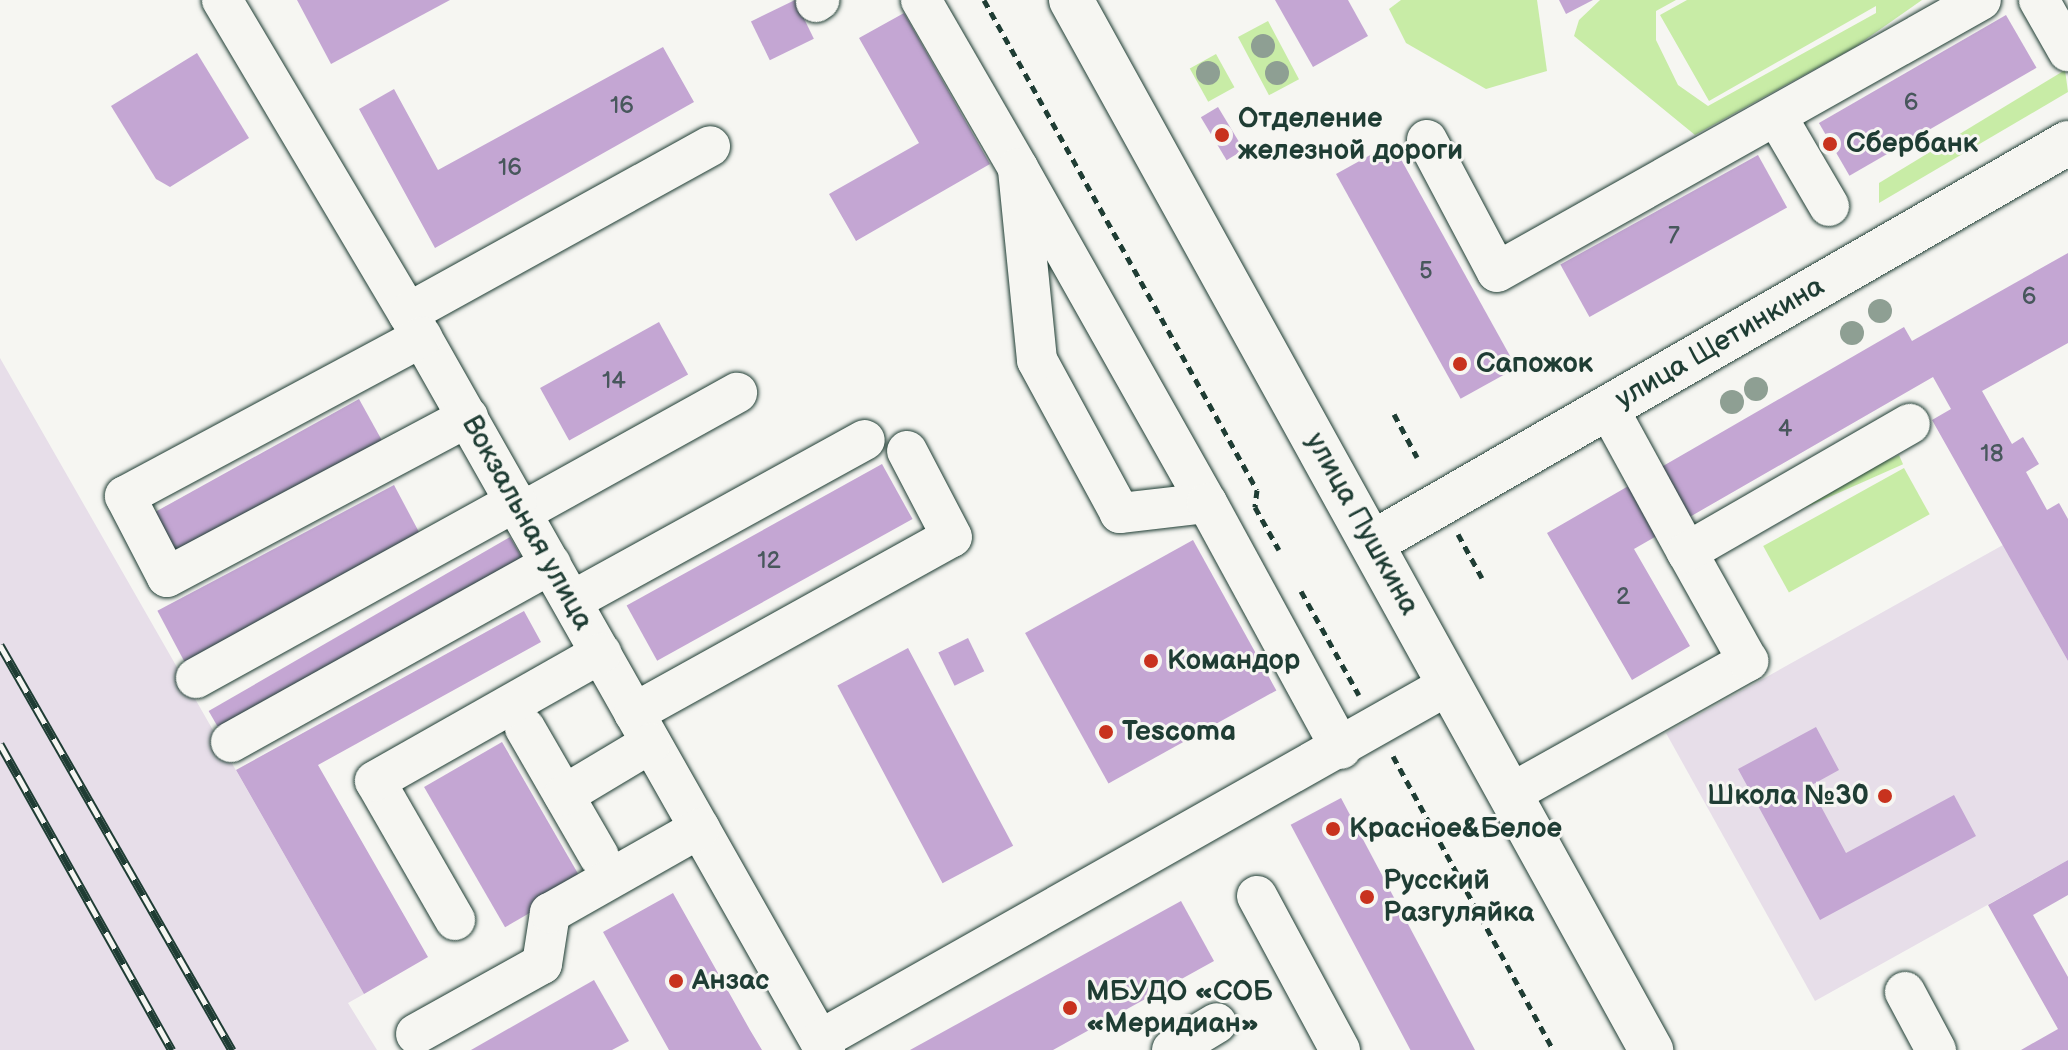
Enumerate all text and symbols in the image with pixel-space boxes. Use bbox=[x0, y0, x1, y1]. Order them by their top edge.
house number: 6 bbox=[1904, 89, 1918, 117]
house number: 16 bbox=[610, 92, 634, 120]
place label: Отделение железной дороги bbox=[1238, 102, 1463, 168]
marker: Отделение железной дороги bbox=[1213, 126, 1231, 144]
place label: Сбербанк bbox=[1846, 127, 1978, 161]
marker: Сбербанк bbox=[1821, 135, 1839, 153]
house number: 16 bbox=[498, 154, 522, 182]
house number: 7 bbox=[1668, 222, 1680, 250]
house number: 5 bbox=[1419, 257, 1433, 285]
street label: улица Щетинкина bbox=[1610, 270, 1830, 416]
house number: 6 bbox=[2022, 283, 2036, 311]
place label: Сапожок bbox=[1476, 347, 1593, 381]
marker: Сапожок bbox=[1451, 355, 1469, 373]
house number: 14 bbox=[602, 367, 626, 395]
street label: Вокзальная улица bbox=[454, 410, 600, 636]
house number: 4 bbox=[1778, 415, 1792, 443]
street label: улица Пушкина bbox=[1298, 427, 1426, 621]
house number: 18 bbox=[1980, 440, 2004, 468]
house number: 12 bbox=[757, 547, 781, 575]
house number: 2 bbox=[1616, 583, 1630, 611]
place label: Командор bbox=[1167, 644, 1300, 678]
marker: Командор bbox=[1142, 652, 1160, 670]
place label: Tescoma bbox=[1122, 715, 1236, 749]
marker: Tescoma bbox=[1097, 723, 1115, 741]
place label: Школа №30 bbox=[1707, 779, 1869, 813]
marker: Школа №30 bbox=[1876, 787, 1894, 805]
place label: Красное&Белое bbox=[1349, 812, 1562, 846]
marker: Красное&Белое bbox=[1324, 820, 1342, 838]
place label: Русский Разгуляйка bbox=[1383, 864, 1534, 930]
marker: Русский Разгуляйка bbox=[1358, 888, 1376, 906]
place label: Анзас bbox=[692, 964, 769, 998]
marker: Анзас bbox=[667, 972, 685, 990]
place label: МБУДО «СОБ «Меридиан» bbox=[1086, 975, 1273, 1041]
marker: МБУДО «СОБ «Меридиан» bbox=[1061, 999, 1079, 1017]

